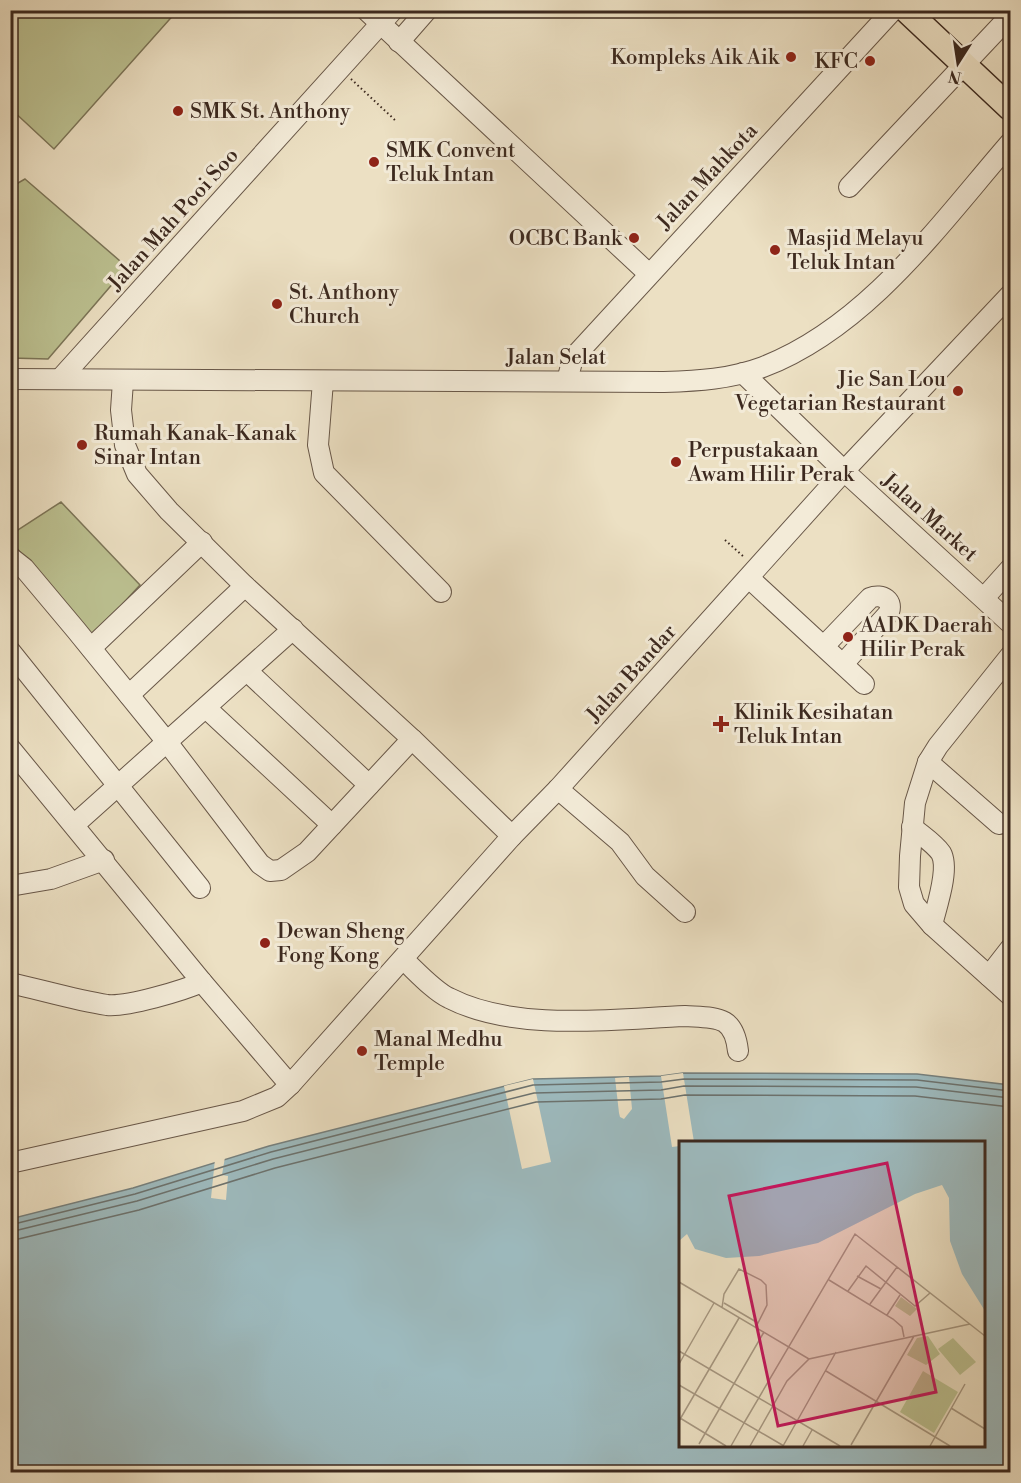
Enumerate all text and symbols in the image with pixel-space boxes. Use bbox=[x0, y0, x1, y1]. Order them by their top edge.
north arrow bbox=[928, 33, 988, 93]
place label: Kompleks Aik Aik bbox=[611, 45, 780, 71]
place label: KFC bbox=[814, 49, 858, 75]
marker: Kompleks Aik Aik bbox=[784, 50, 798, 64]
marker: KFC bbox=[863, 54, 877, 68]
text: N bbox=[946, 66, 963, 88]
place label: SMK St. Anthony bbox=[190, 99, 351, 125]
marker: SMK St. Anthony bbox=[171, 104, 185, 118]
street label: Jalan Mahkota bbox=[651, 118, 764, 236]
place label: SMK Convent Teluk Intan bbox=[386, 138, 516, 188]
street label: Jalan Mah Pooi Soo bbox=[102, 143, 245, 297]
marker: SMK Convent Teluk Intan bbox=[367, 155, 381, 169]
place label: OCBC Bank bbox=[509, 226, 623, 252]
place label: Masjid Melayu Teluk Intan bbox=[787, 226, 924, 276]
marker: OCBC Bank bbox=[627, 231, 641, 245]
marker: Masjid Melayu Teluk Intan bbox=[768, 243, 782, 257]
place label: St. Anthony Church bbox=[289, 280, 400, 330]
marker: St. Anthony Church bbox=[270, 297, 284, 311]
street label: Jalan Selat bbox=[505, 345, 607, 371]
place label: Jie San Lou Vegetarian Restaurant bbox=[733, 367, 947, 417]
marker: Jie San Lou Vegetarian Restaurant bbox=[951, 384, 965, 398]
place label: Rumah Kanak-Kanak Sinar Intan bbox=[94, 421, 297, 471]
marker: Rumah Kanak-Kanak Sinar Intan bbox=[75, 438, 89, 452]
place label: Perpustakaan Awam Hilir Perak bbox=[687, 438, 855, 488]
marker: Perpustakaan Awam Hilir Perak bbox=[669, 455, 683, 469]
street label: Jalan Market bbox=[875, 467, 983, 568]
place label: AADK Daerah Hilir Perak bbox=[859, 613, 993, 663]
street label: Jalan Bandar bbox=[580, 619, 682, 729]
marker: AADK Daerah Hilir Perak bbox=[841, 630, 855, 644]
place label: Klinik Kesihatan Teluk Intan bbox=[734, 700, 894, 750]
marker: Klinik Kesihatan Teluk Intan bbox=[712, 715, 730, 733]
place label: Dewan Sheng Fong Kong bbox=[277, 919, 405, 969]
marker: Dewan Sheng Fong Kong bbox=[258, 936, 272, 950]
place label: Manal Medhu Temple bbox=[374, 1027, 502, 1077]
marker: Manal Medhu Temple bbox=[355, 1044, 369, 1058]
inset map bbox=[679, 1141, 985, 1447]

